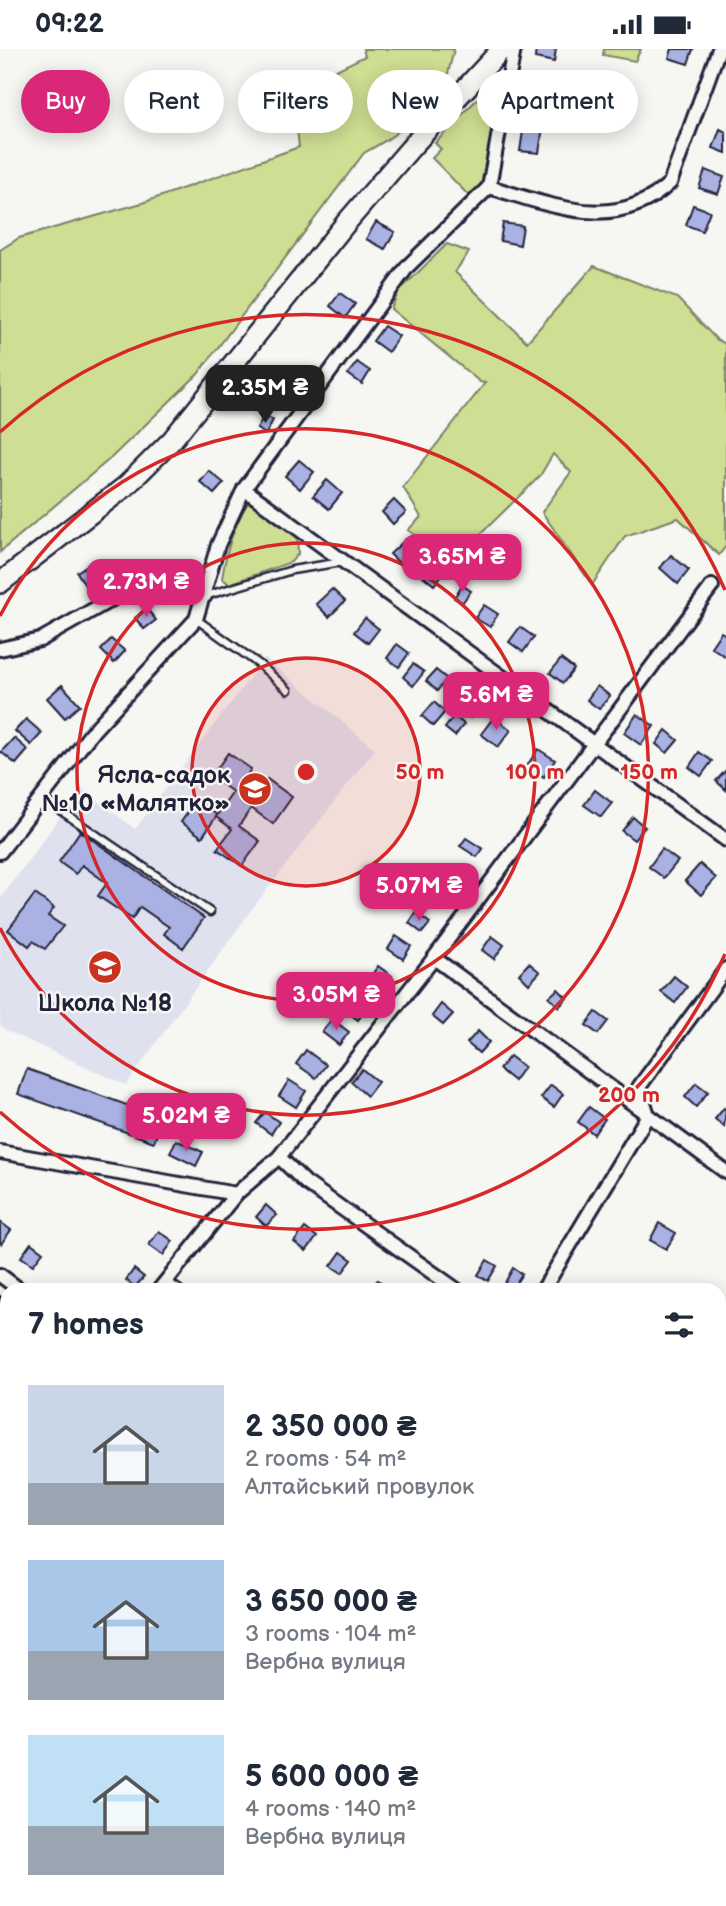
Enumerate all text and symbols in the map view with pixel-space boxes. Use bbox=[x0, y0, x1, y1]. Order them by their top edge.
text: 09:22 bbox=[35, 9, 104, 40]
chip: Buy bbox=[21, 70, 110, 133]
chip: Rent bbox=[124, 70, 224, 133]
chip: Filters bbox=[238, 70, 353, 133]
chip: New bbox=[367, 70, 463, 133]
chip: Apartment bbox=[477, 70, 638, 133]
pin: 2.35M ₴ bbox=[200, 365, 330, 425]
text: 2.35M ₴ bbox=[222, 374, 308, 402]
pin: 3.65M ₴ bbox=[397, 535, 527, 594]
text: 3.65M ₴ bbox=[418, 543, 506, 571]
pin: 2.73M ₴ bbox=[81, 559, 211, 619]
text: 2.73M ₴ bbox=[103, 568, 189, 596]
pin: 5.6M ₴ bbox=[439, 673, 553, 732]
text: 5.6M ₴ bbox=[459, 681, 533, 709]
centre of rings bbox=[294, 760, 318, 784]
text: 50 m bbox=[396, 760, 444, 785]
text: 100 m bbox=[506, 760, 564, 785]
text: 150 m bbox=[620, 760, 678, 785]
place label: Ясла-садок №10 «Малятко» bbox=[42, 761, 231, 818]
school or university icon: Ясла-садок №10 «Малятко» bbox=[236, 770, 274, 808]
pin: 5.07M ₴ bbox=[354, 863, 484, 923]
text: 5.07M ₴ bbox=[376, 872, 462, 900]
school or university icon: Школа №18 bbox=[86, 948, 124, 986]
pin: 3.05M ₴ bbox=[271, 972, 401, 1032]
text: 3.05M ₴ bbox=[292, 981, 380, 1009]
place label: Школа №18 bbox=[38, 989, 172, 1018]
text: 200 m bbox=[598, 1083, 660, 1108]
pin: 5.02M ₴ bbox=[121, 1093, 251, 1153]
text: 5.02M ₴ bbox=[142, 1102, 230, 1130]
icon: filters bbox=[660, 1306, 698, 1344]
text: 7 homes bbox=[28, 1307, 144, 1343]
text: 2 350 000 ₴ bbox=[245, 1409, 417, 1445]
icon: home bbox=[84, 1413, 168, 1497]
text: 2 rooms · 54 m² bbox=[245, 1445, 407, 1473]
text: Алтайський провулок bbox=[245, 1473, 474, 1501]
text: 3 650 000 ₴ bbox=[245, 1584, 417, 1620]
icon: home bbox=[84, 1588, 168, 1672]
text: 3 rooms · 104 m² bbox=[245, 1620, 416, 1648]
text: Вербна вулиця bbox=[245, 1648, 406, 1676]
text: 5 600 000 ₴ bbox=[245, 1759, 418, 1795]
icon: home bbox=[84, 1763, 168, 1847]
text: 4 rooms · 140 m² bbox=[245, 1795, 416, 1823]
text: Вербна вулиця bbox=[245, 1823, 406, 1851]

